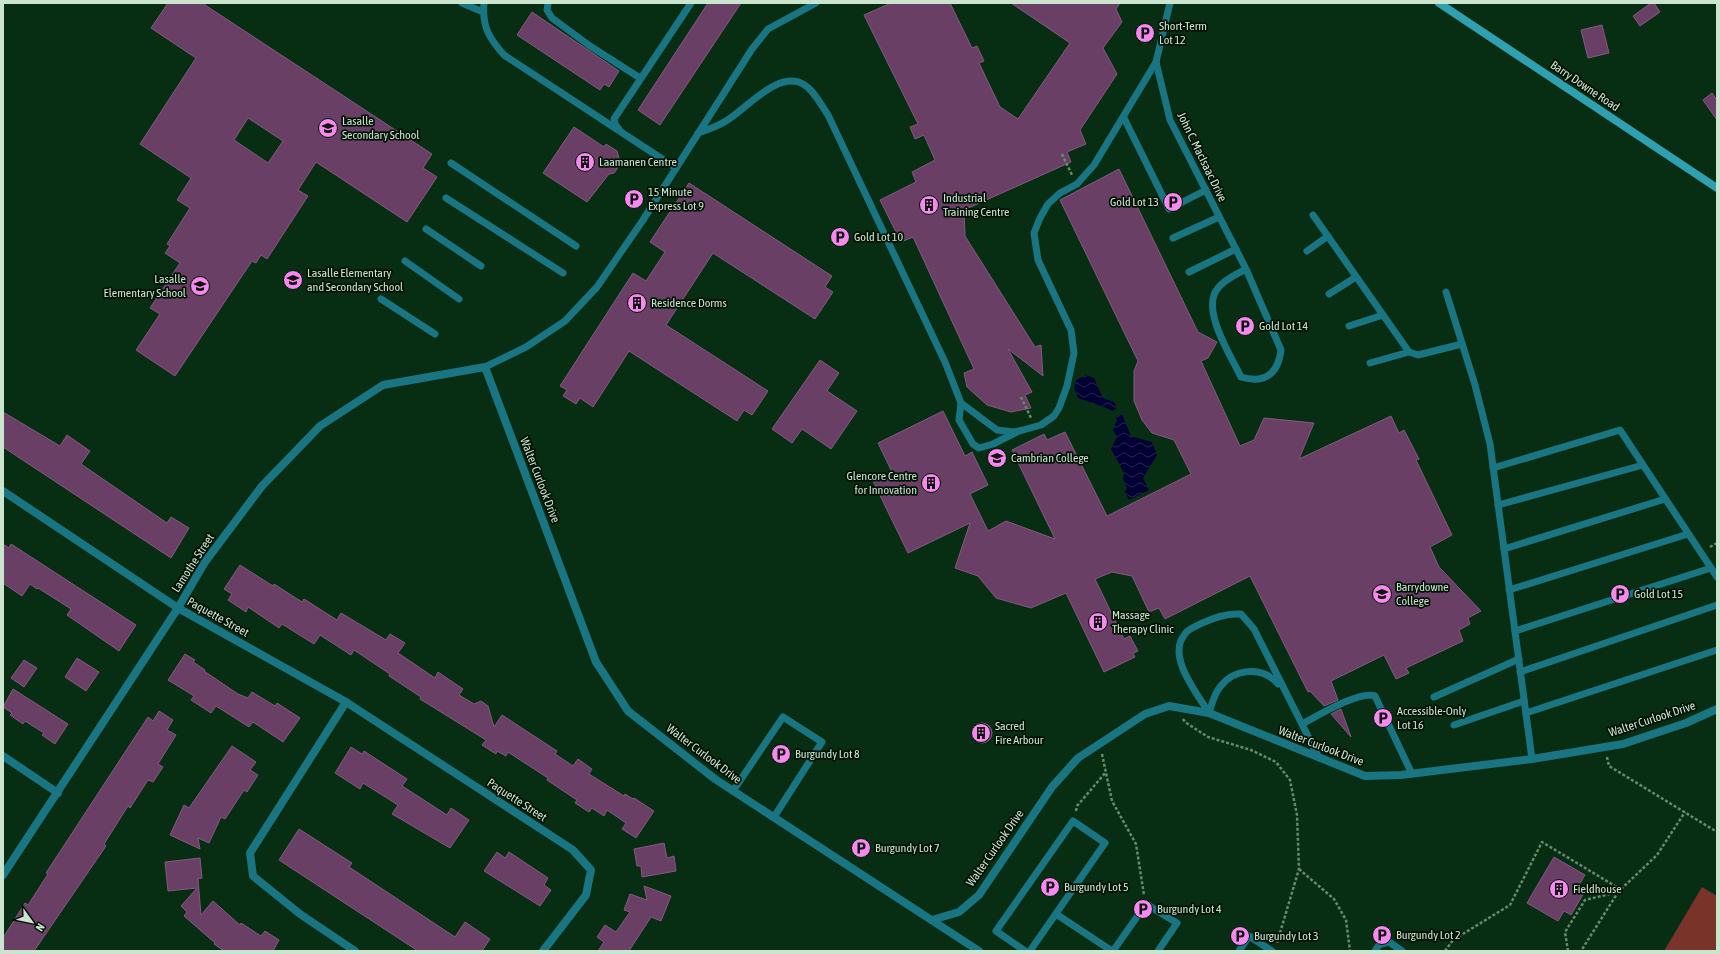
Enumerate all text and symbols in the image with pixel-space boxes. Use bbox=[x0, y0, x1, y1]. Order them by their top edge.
place label: Short-Term Lot 12 bbox=[1159, 19, 1207, 47]
parking icon: Short-Term Lot 12 bbox=[1134, 22, 1156, 44]
street label: Barry Downe Road bbox=[1548, 58, 1622, 114]
street label: John C. MacIsaac Drive bbox=[1174, 110, 1230, 204]
place label: Lasalle Secondary School bbox=[342, 114, 420, 142]
school or university icon: Lasalle Secondary School bbox=[317, 117, 339, 139]
building icon: Laamanen Centre bbox=[574, 151, 596, 173]
place label: Laamanen Centre bbox=[599, 155, 677, 169]
place label: 15 Minute Express Lot 9 bbox=[648, 185, 704, 213]
parking icon: 15 Minute Express Lot 9 bbox=[623, 188, 645, 210]
place label: Industrial Training Centre bbox=[943, 191, 1010, 219]
parking icon: Gold Lot 13 bbox=[1162, 191, 1184, 213]
building icon: Industrial Training Centre bbox=[918, 194, 940, 216]
place label: Gold Lot 13 bbox=[1110, 195, 1159, 209]
parking icon: Gold Lot 10 bbox=[829, 226, 851, 248]
place label: Gold Lot 10 bbox=[854, 230, 903, 244]
place label: Lasalle Elementary and Secondary School bbox=[307, 266, 404, 294]
school or university icon: Lasalle Elementary and Secondary School bbox=[282, 269, 304, 291]
place label: Lasalle Elementary School bbox=[104, 272, 187, 300]
school or university icon: Lasalle Elementary School bbox=[189, 275, 211, 297]
building icon: Residence Dorms bbox=[626, 292, 648, 314]
place label: Residence Dorms bbox=[651, 296, 727, 310]
parking icon: Gold Lot 14 bbox=[1234, 315, 1256, 337]
place label: Gold Lot 14 bbox=[1259, 319, 1308, 333]
street label: Walter Curlook Drive bbox=[517, 435, 563, 525]
school or university icon: Cambrian College bbox=[986, 447, 1008, 469]
place label: Cambrian College bbox=[1011, 451, 1089, 465]
place label: Glencore Centre for Innovation bbox=[846, 469, 917, 497]
building icon: Glencore Centre for Innovation bbox=[920, 472, 942, 494]
street label: Lamothe Street bbox=[169, 531, 217, 595]
place label: Barrydowne College bbox=[1396, 580, 1449, 608]
school or university icon: Barrydowne College bbox=[1371, 583, 1393, 605]
parking icon: Gold Lot 15 bbox=[1609, 583, 1631, 605]
place label: Gold Lot 15 bbox=[1634, 587, 1683, 601]
street label: Paquette Street bbox=[185, 594, 252, 640]
place label: Massage Therapy Clinic bbox=[1112, 608, 1174, 636]
building icon: Massage Therapy Clinic bbox=[1087, 611, 1109, 633]
street label: Walter Curlook Drive bbox=[1607, 698, 1697, 740]
place label: Accessible-Only Lot 16 bbox=[1397, 704, 1467, 732]
parking icon: Accessible-Only Lot 16 bbox=[1372, 707, 1394, 729]
place label: Sacred Fire Arbour bbox=[995, 719, 1044, 747]
street label: Walter Curlook Drive bbox=[664, 721, 744, 787]
building icon: Sacred Fire Arbour bbox=[970, 722, 992, 744]
street label: Walter Curlook Drive bbox=[1276, 723, 1366, 769]
parking icon: Burgundy Lot 8 bbox=[770, 743, 792, 765]
place label: Burgundy Lot 8 bbox=[795, 747, 860, 761]
street label: Paquette Street bbox=[485, 776, 550, 825]
street label: Walter Curlook Drive bbox=[963, 807, 1027, 889]
parking icon: Burgundy Lot 7 bbox=[850, 837, 872, 859]
place label: Burgundy Lot 7 bbox=[875, 841, 940, 855]
parking icon: Burgundy Lot 5 bbox=[1039, 876, 1061, 898]
building icon: Fieldhouse bbox=[1548, 878, 1570, 900]
place label: Burgundy Lot 5 bbox=[1064, 880, 1129, 894]
place label: Fieldhouse bbox=[1573, 882, 1622, 896]
parking icon: Burgundy Lot 4 bbox=[1132, 898, 1154, 920]
north arrow bbox=[12, 902, 52, 942]
place label: Burgundy Lot 4 bbox=[1157, 902, 1222, 916]
text: N bbox=[34, 921, 47, 933]
parking icon: Burgundy Lot 2 bbox=[1371, 924, 1393, 946]
parking icon: Burgundy Lot 3 bbox=[1229, 925, 1251, 947]
place label: Burgundy Lot 2 bbox=[1396, 928, 1461, 942]
place label: Burgundy Lot 3 bbox=[1254, 929, 1319, 943]

